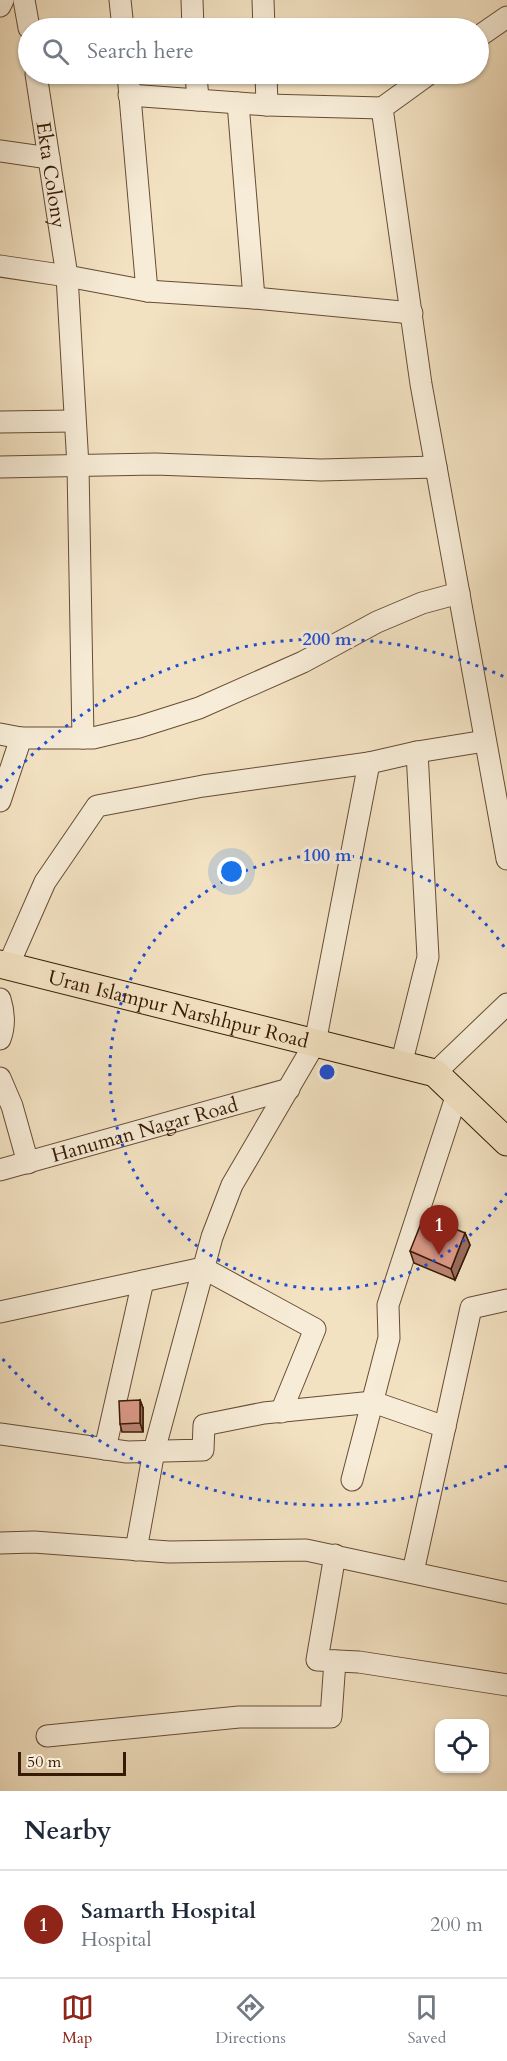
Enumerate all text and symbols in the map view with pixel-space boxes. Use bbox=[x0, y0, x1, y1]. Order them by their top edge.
search box bbox=[18, 18, 489, 84]
icon: search bbox=[39, 35, 72, 68]
text: Search here bbox=[87, 36, 194, 66]
street label: Ekta Colony bbox=[30, 120, 73, 230]
text: 200 m bbox=[302, 627, 352, 652]
text: 100 m bbox=[302, 843, 352, 868]
your location bbox=[217, 857, 246, 886]
street label: Uran Islampur Narshhpur Road bbox=[45, 963, 312, 1054]
centre of rings bbox=[317, 1062, 337, 1082]
street label: Hanuman Nagar Road bbox=[48, 1090, 241, 1168]
pin: 1 bbox=[420, 1206, 458, 1255]
map controls bbox=[435, 1719, 489, 1773]
button: locate bbox=[435, 1719, 489, 1773]
scale bar bbox=[18, 1749, 126, 1776]
text: 50 m bbox=[27, 1751, 61, 1773]
text: Nearby bbox=[24, 1813, 112, 1848]
text: Samarth Hospital bbox=[81, 1896, 256, 1926]
text: 1 bbox=[38, 1911, 49, 1938]
text: 200 m bbox=[430, 1911, 483, 1938]
text: Hospital bbox=[81, 1926, 152, 1953]
tab: Map bbox=[61, 1991, 94, 2049]
tab: Directions bbox=[215, 1991, 286, 2049]
tab: Saved bbox=[407, 1991, 446, 2049]

